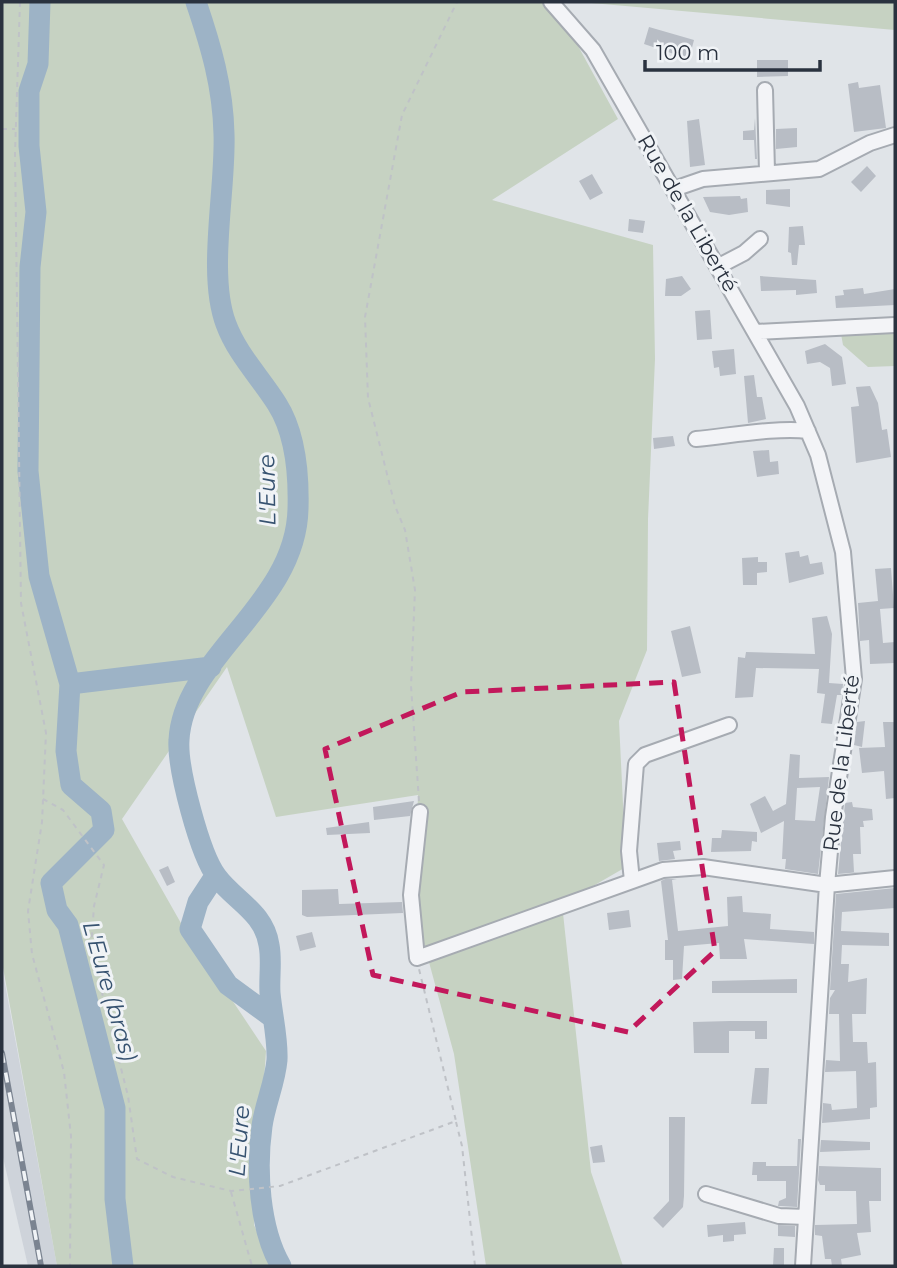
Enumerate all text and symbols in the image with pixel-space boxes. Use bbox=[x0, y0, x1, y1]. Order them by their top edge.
scale bar bbox=[645, 28, 820, 72]
text: 100 m bbox=[656, 40, 719, 65]
street label: Rue de la Liberté bbox=[633, 130, 743, 296]
water label: L'Eure bbox=[252, 454, 282, 526]
street label: Rue de la Liberté bbox=[818, 673, 864, 853]
water label: L'Eure (bras) bbox=[77, 918, 143, 1064]
water label: L'Eure bbox=[223, 1104, 255, 1178]

